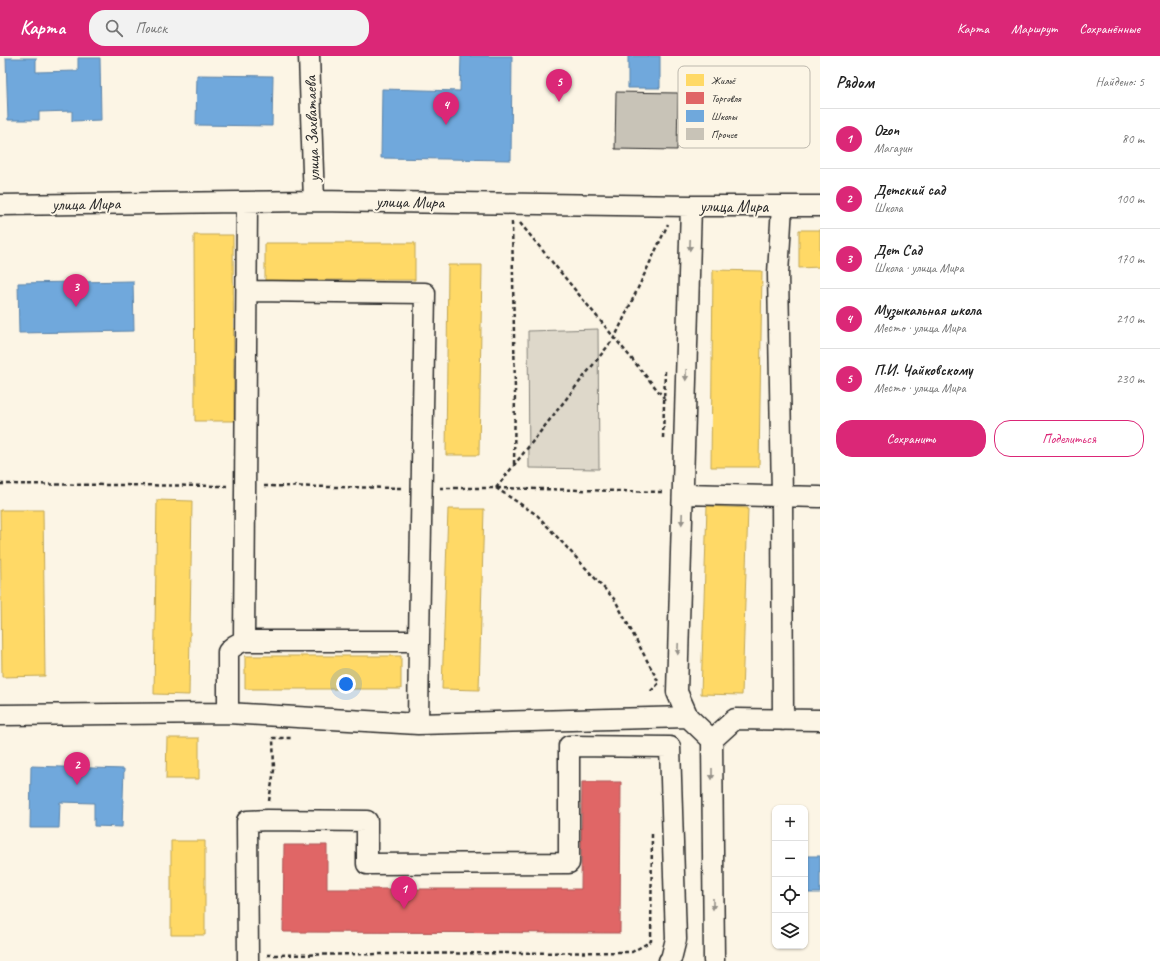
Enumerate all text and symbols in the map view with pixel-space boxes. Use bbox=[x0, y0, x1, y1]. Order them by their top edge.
search box bbox=[89, 10, 369, 46]
text: Карта bbox=[20, 16, 65, 40]
icon: search bbox=[103, 17, 125, 39]
text: Поиск bbox=[135, 19, 167, 38]
text: Карта bbox=[957, 20, 989, 37]
text: Маршрут bbox=[1011, 20, 1057, 37]
text: Сохранённые bbox=[1079, 20, 1140, 37]
legend bbox=[678, 66, 810, 148]
pin: 5 bbox=[546, 69, 572, 102]
text: Рядом bbox=[836, 72, 874, 93]
text: Жильё bbox=[711, 73, 737, 87]
street label: улица Захватаева bbox=[300, 74, 324, 183]
text: Найдено: 5 bbox=[1096, 74, 1144, 90]
text: Торговля bbox=[711, 91, 742, 105]
pin: 4 bbox=[433, 92, 459, 125]
text: Школы bbox=[711, 109, 738, 123]
text: Ozon bbox=[874, 121, 899, 140]
text: Прочее bbox=[711, 127, 738, 141]
text: 1 bbox=[846, 131, 852, 147]
text: 80 m bbox=[1122, 131, 1144, 147]
text: Магазин bbox=[874, 140, 912, 156]
text: Детский сад bbox=[874, 181, 945, 200]
street label: улица Мира bbox=[375, 191, 446, 213]
text: 2 bbox=[846, 191, 852, 207]
text: 100 m bbox=[1116, 191, 1144, 207]
street label: улица Мира bbox=[51, 193, 122, 215]
street label: улица Мира bbox=[699, 196, 769, 217]
text: Школа bbox=[874, 200, 903, 216]
one-way arrow bbox=[687, 239, 693, 252]
text: Дет Сад bbox=[874, 241, 922, 260]
text: 3 bbox=[846, 251, 852, 267]
text: 170 m bbox=[1116, 251, 1144, 267]
text: Школа · улица Мира bbox=[874, 260, 964, 276]
pin: 3 bbox=[63, 274, 89, 307]
text: Музыкальная школа bbox=[874, 301, 981, 320]
text: 4 bbox=[846, 311, 852, 327]
text: 210 m bbox=[1116, 311, 1144, 327]
text: Место · улица Мира bbox=[874, 320, 966, 336]
text: П.И. Чайковскому bbox=[874, 361, 972, 380]
one-way arrow bbox=[683, 369, 689, 382]
text: 5 bbox=[846, 371, 852, 387]
text: 230 m bbox=[1116, 371, 1144, 387]
text: Место · улица Мира bbox=[874, 380, 966, 396]
button: Сохранить bbox=[836, 420, 986, 457]
button: Поделиться bbox=[994, 420, 1144, 457]
one-way arrow bbox=[679, 513, 685, 526]
one-way arrow bbox=[675, 643, 681, 656]
your location bbox=[336, 674, 356, 694]
pin: 2 bbox=[64, 752, 90, 785]
one-way arrow bbox=[709, 768, 715, 781]
map controls bbox=[772, 805, 808, 949]
button: + bbox=[772, 805, 808, 841]
button: − bbox=[772, 841, 808, 877]
pin: 1 bbox=[391, 876, 417, 909]
button: locate bbox=[772, 877, 808, 913]
one-way arrow bbox=[710, 898, 716, 911]
button: layers bbox=[772, 913, 808, 949]

